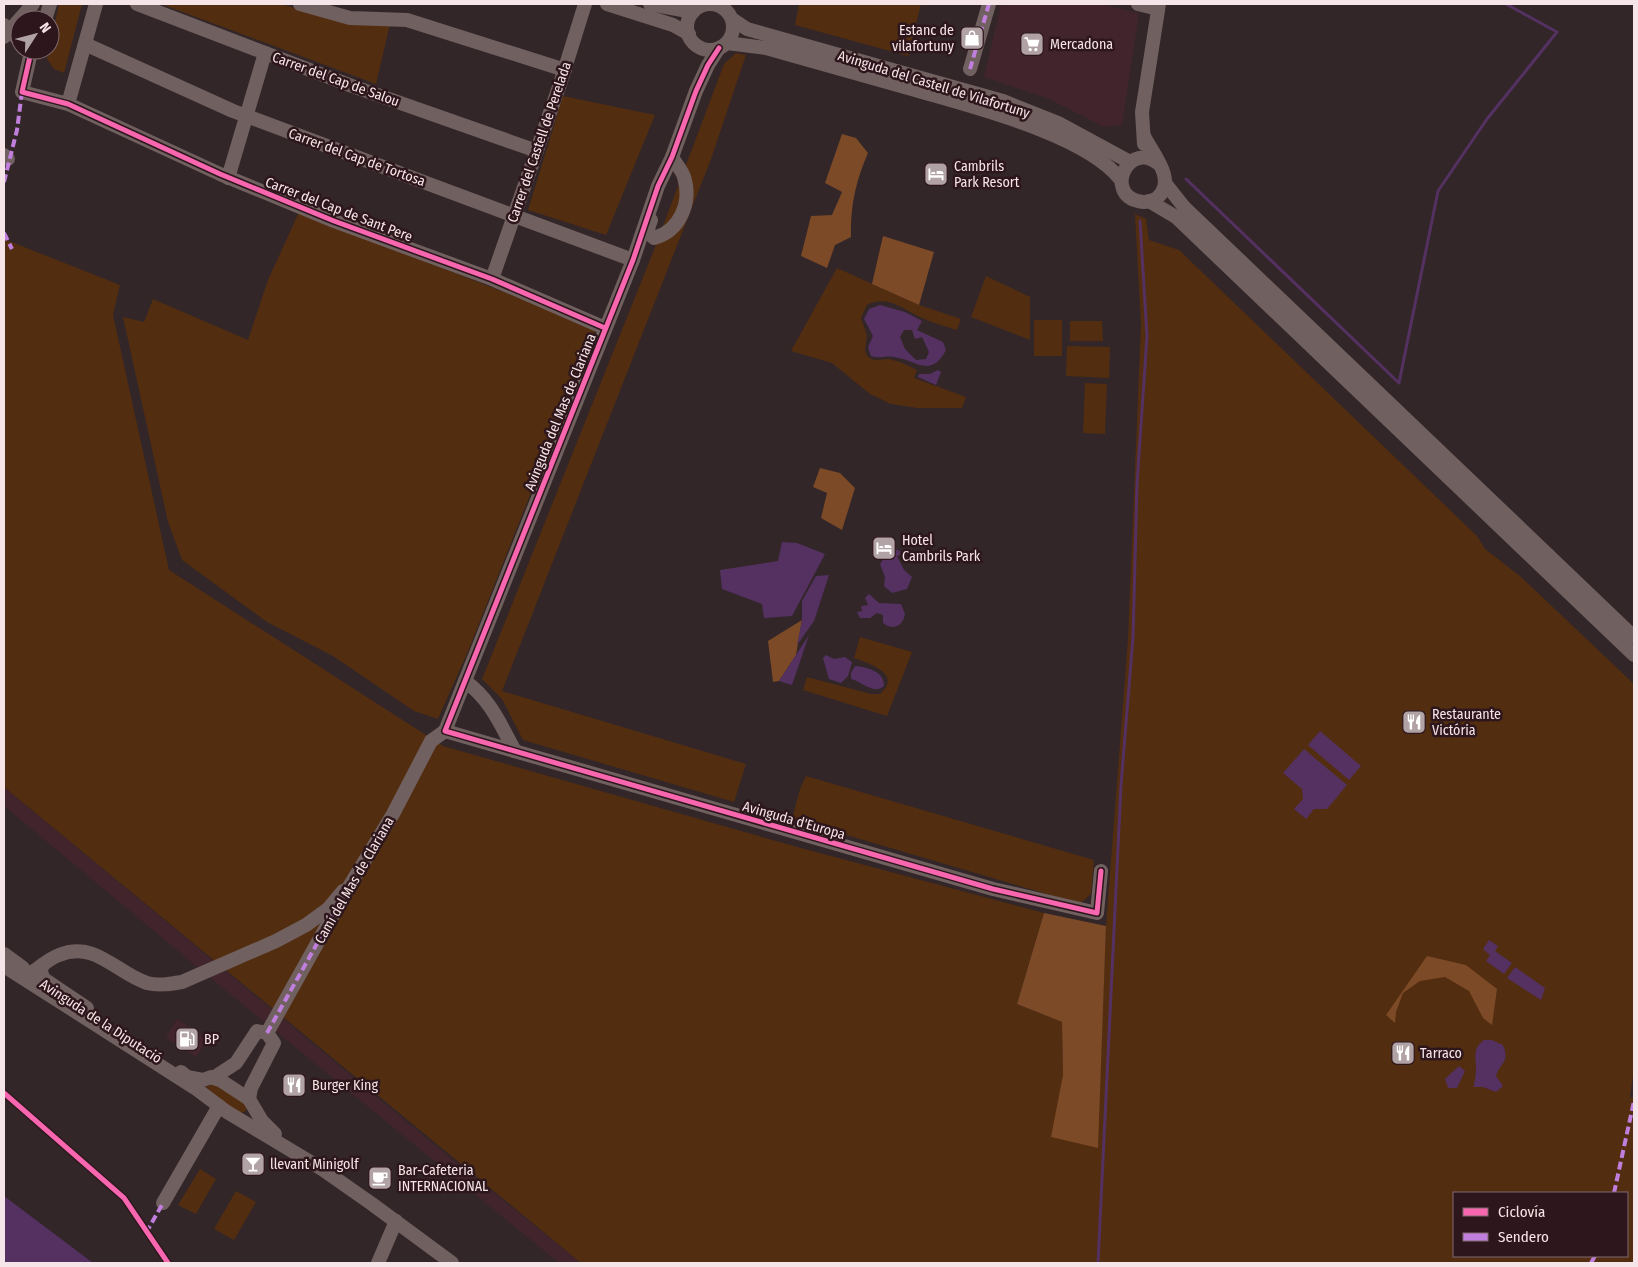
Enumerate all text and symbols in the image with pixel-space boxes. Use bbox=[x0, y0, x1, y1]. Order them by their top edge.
north arrow bbox=[10, 10, 60, 60]
text: N bbox=[36, 19, 54, 36]
place label: Estanc de vilafortuny bbox=[892, 22, 955, 55]
shop icon: Estanc de vilafortuny bbox=[959, 25, 985, 51]
supermarket icon: Mercadona bbox=[1019, 31, 1045, 57]
place label: Mercadona bbox=[1050, 36, 1113, 53]
street label: Avinguda del Castell de Vilafortuny bbox=[836, 47, 1033, 122]
street label: Carrer del Cap de Salou bbox=[270, 49, 402, 110]
street label: Carrer del Castell de Perelada bbox=[504, 59, 575, 225]
street label: Carrer del Cap de Tortosa bbox=[286, 125, 428, 190]
place label: Cambrils Park Resort bbox=[954, 158, 1020, 191]
hotel icon: Cambrils Park Resort bbox=[923, 161, 949, 187]
street label: Carrer del Cap de Sant Pere bbox=[263, 174, 415, 245]
street label: Avinguda del Mas de Clariana bbox=[521, 331, 600, 493]
place label: Hotel Cambrils Park bbox=[902, 532, 981, 565]
hotel icon: Hotel Cambrils Park bbox=[871, 535, 897, 561]
place label: Restaurante Victória bbox=[1432, 706, 1501, 739]
restaurant icon: Restaurante Victória bbox=[1401, 709, 1427, 735]
street label: Avinguda d'Europa bbox=[741, 798, 847, 843]
street label: Camí del Mas de Clariana bbox=[311, 814, 398, 947]
street label: Avinguda de la Diputació bbox=[37, 976, 165, 1067]
fuel station icon: BP bbox=[174, 1026, 200, 1052]
place label: BP bbox=[204, 1031, 219, 1048]
restaurant icon: Tarraco bbox=[1390, 1040, 1416, 1066]
place label: Tarraco bbox=[1420, 1045, 1462, 1062]
restaurant icon: Burger King bbox=[281, 1072, 307, 1098]
place label: Burger King bbox=[312, 1077, 378, 1094]
bar icon: llevant Minigolf bbox=[240, 1151, 266, 1177]
place label: llevant Minigolf bbox=[270, 1156, 360, 1173]
place label: Bar-Cafeteria INTERNACIONAL bbox=[398, 1162, 488, 1195]
cafe icon: Bar-Cafeteria INTERNACIONAL bbox=[367, 1165, 393, 1191]
legend bbox=[1453, 1192, 1628, 1257]
text: Ciclovía bbox=[1498, 1203, 1545, 1221]
text: Sendero bbox=[1498, 1228, 1549, 1246]

